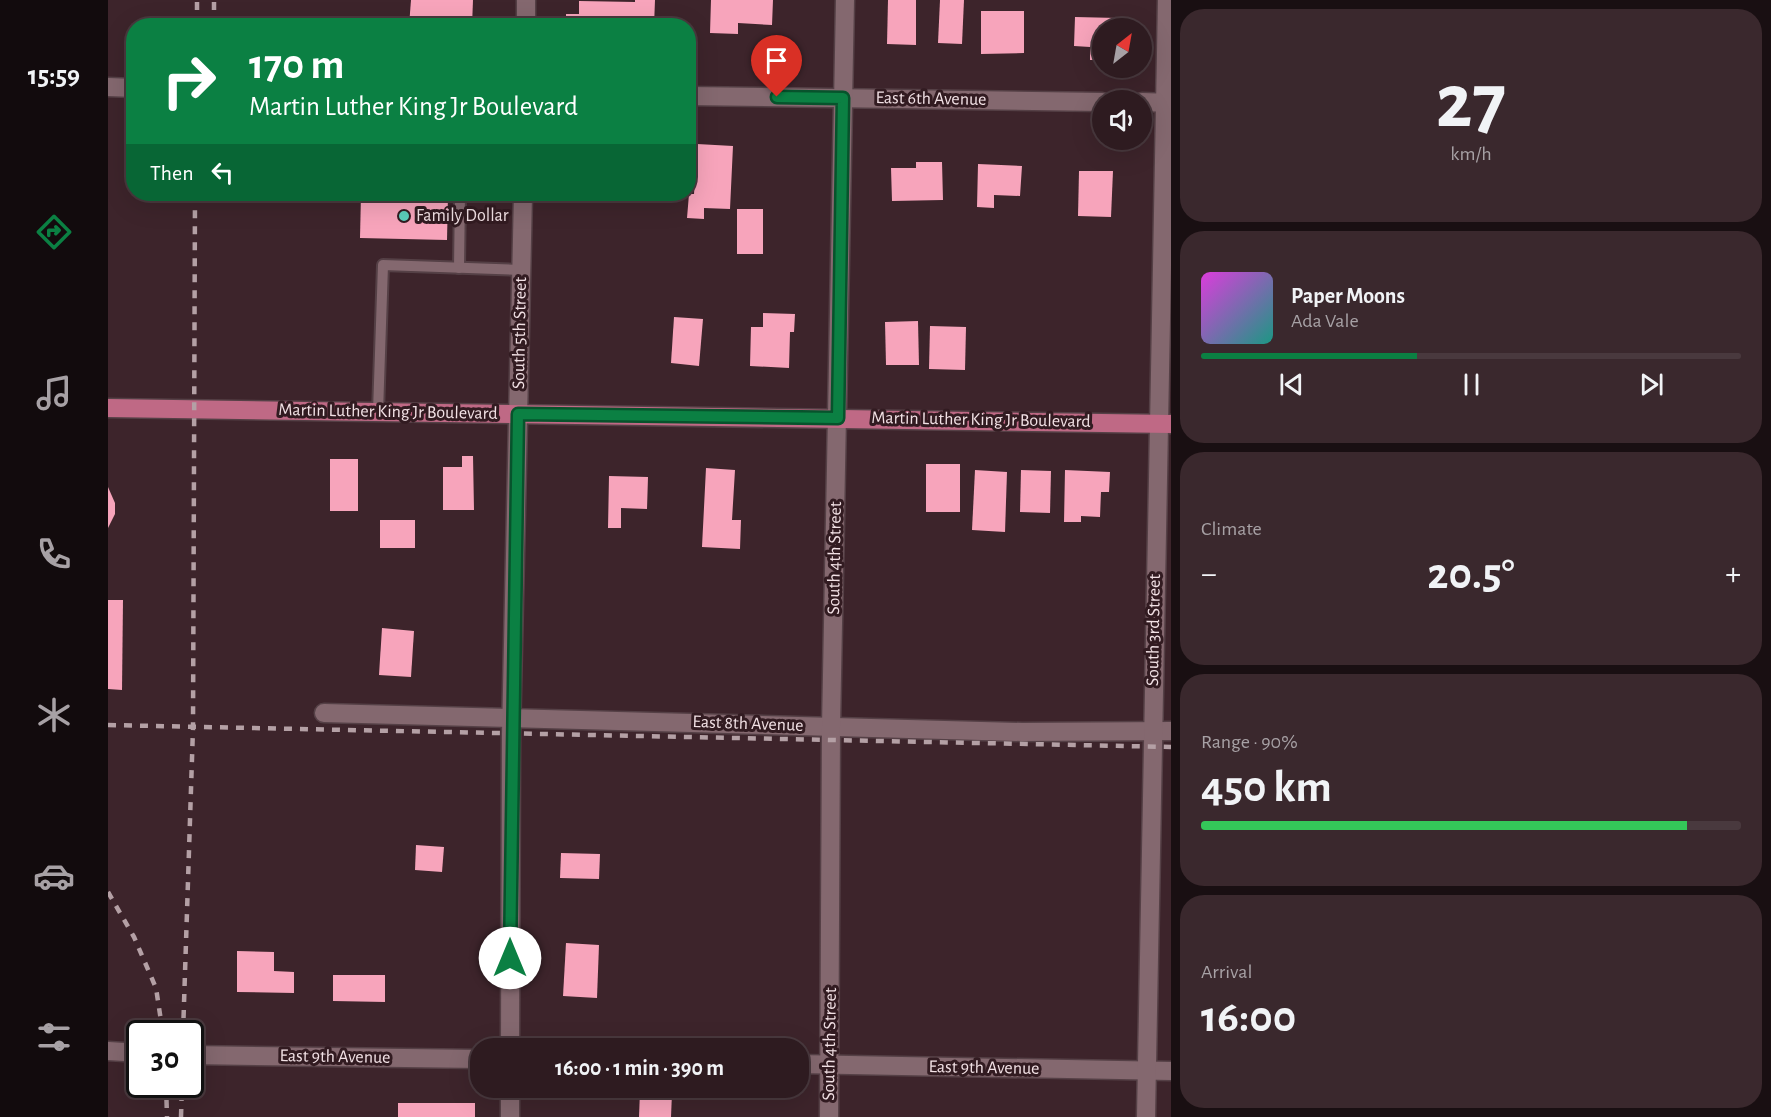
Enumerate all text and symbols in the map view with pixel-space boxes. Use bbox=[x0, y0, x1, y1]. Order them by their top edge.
north arrow bbox=[1092, 18, 1152, 78]
map controls bbox=[1092, 18, 1152, 150]
pin bbox=[751, 35, 802, 97]
icon: right bbox=[150, 42, 228, 120]
text: 170 m bbox=[249, 44, 344, 86]
icon: arrive bbox=[760, 44, 793, 77]
text: 15:59 bbox=[28, 62, 80, 89]
text: 27 bbox=[1436, 64, 1506, 142]
street label: East 6th Avenue bbox=[875, 89, 987, 109]
button: sound bbox=[1092, 90, 1152, 150]
text: Martin Luther King Jr Boulevard bbox=[249, 93, 578, 120]
text: km/h bbox=[1450, 144, 1492, 164]
icon: left bbox=[206, 156, 239, 189]
text: Then bbox=[150, 162, 194, 184]
place label: Family Dollar bbox=[416, 207, 509, 225]
marker: Family Dollar bbox=[397, 209, 411, 223]
icon: directions bbox=[33, 211, 75, 253]
street label: South 5th Street bbox=[510, 277, 530, 389]
text: Paper Moons bbox=[1291, 285, 1405, 307]
text: Ada Vale bbox=[1291, 311, 1359, 331]
icon: previous bbox=[1275, 368, 1308, 401]
icon: pause bbox=[1455, 368, 1488, 401]
icon: next bbox=[1635, 368, 1668, 401]
icon: music bbox=[33, 372, 75, 414]
street label: Martin Luther King Jr Boulevard bbox=[278, 401, 498, 423]
street label: Martin Luther King Jr Boulevard bbox=[871, 409, 1091, 431]
street label: South 4th Street bbox=[825, 501, 845, 615]
text: Climate bbox=[1201, 519, 1262, 539]
icon: phone bbox=[33, 533, 75, 575]
text: 20.5° bbox=[1427, 552, 1515, 597]
text: − bbox=[1201, 558, 1217, 591]
text: + bbox=[1725, 558, 1741, 591]
street label: South 3rd Street bbox=[1144, 574, 1164, 686]
icon: climate bbox=[33, 694, 75, 736]
street label: East 8th Avenue bbox=[692, 713, 804, 735]
text: Range · 90% bbox=[1201, 732, 1298, 752]
text: 450 km bbox=[1201, 765, 1332, 810]
icon: car bbox=[33, 855, 75, 897]
position arrow bbox=[478, 926, 542, 990]
text: Arrival bbox=[1201, 962, 1252, 982]
street label: South 4th Street bbox=[820, 987, 840, 1101]
text: 16:00 bbox=[1201, 995, 1296, 1040]
icon: filters bbox=[33, 1016, 75, 1058]
speed limit sign: 30 bbox=[126, 1020, 204, 1098]
street label: East 9th Avenue bbox=[279, 1047, 391, 1067]
text: 16:00 · 1 min · 390 m bbox=[555, 1057, 724, 1079]
street label: East 9th Avenue bbox=[928, 1058, 1040, 1078]

